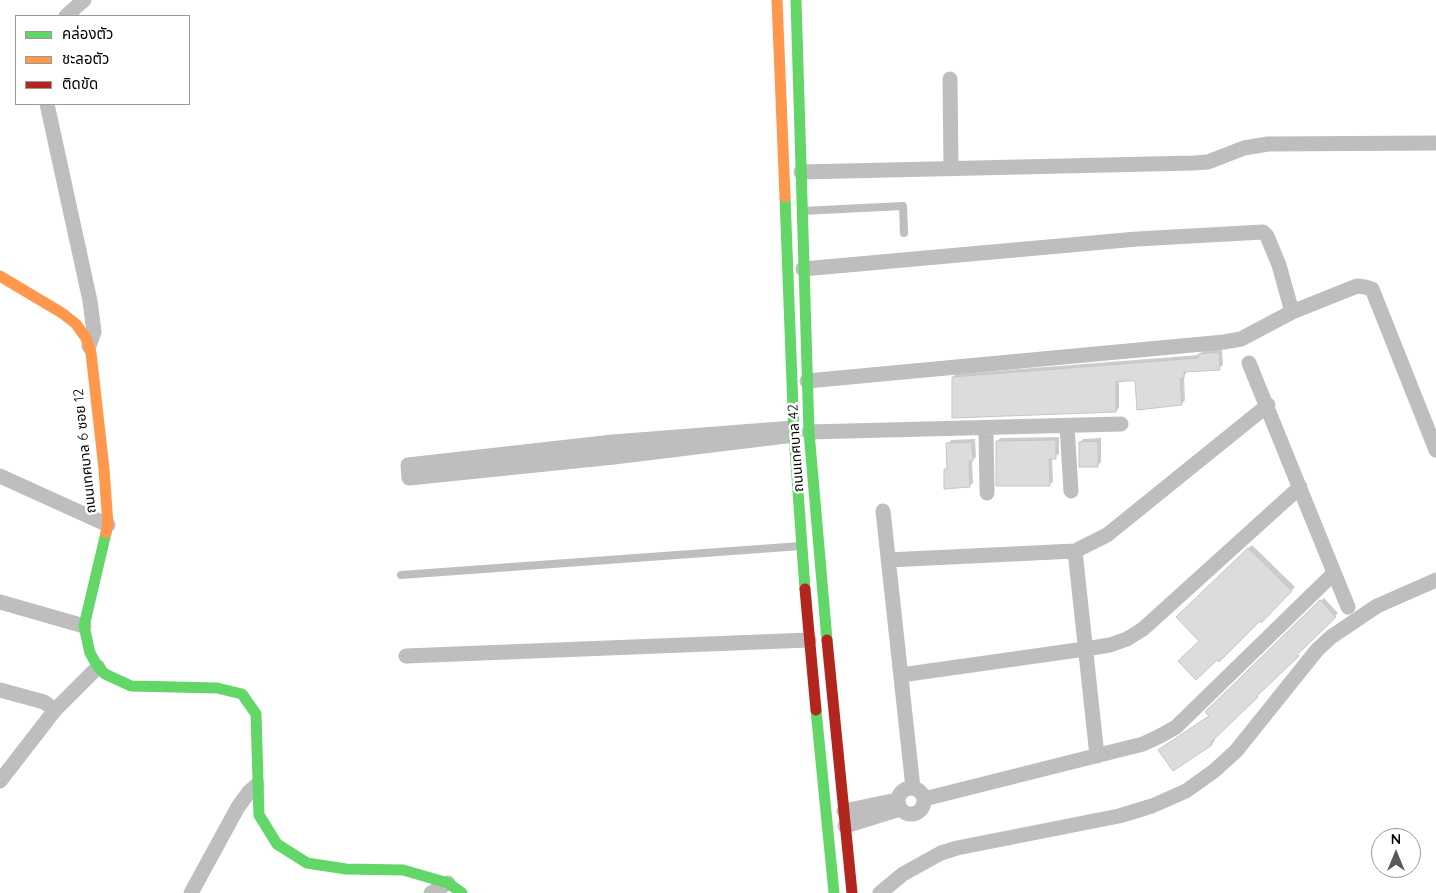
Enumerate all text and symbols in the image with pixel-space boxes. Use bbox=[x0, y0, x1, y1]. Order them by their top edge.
legend bbox=[15, 15, 190, 105]
text: คล่องตัว bbox=[62, 24, 113, 43]
text: ชะลอตัว bbox=[62, 49, 109, 68]
text: ติดขัด bbox=[62, 74, 98, 93]
street label: ถนนเทศบาล 6 ซอย 12 bbox=[70, 388, 100, 514]
street label: ถนนเทศบาล 42 bbox=[785, 403, 807, 493]
north arrow bbox=[1371, 828, 1421, 878]
text: N bbox=[1391, 830, 1401, 848]

